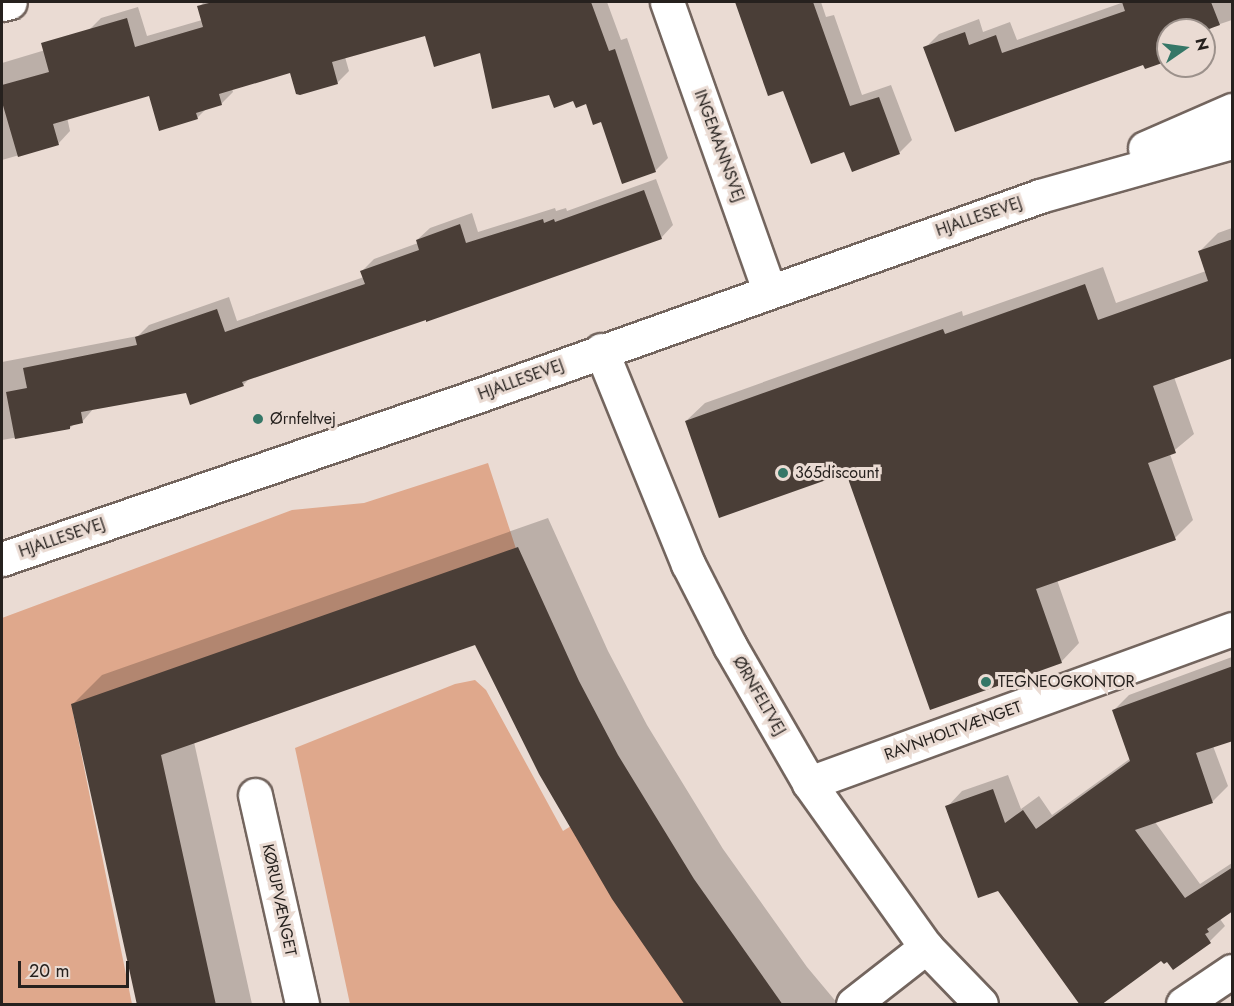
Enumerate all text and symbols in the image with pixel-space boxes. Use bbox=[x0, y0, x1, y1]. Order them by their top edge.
north arrow bbox=[1156, 18, 1216, 78]
text: N bbox=[1189, 36, 1215, 53]
street label: INGEMANNSVEJ bbox=[690, 87, 748, 205]
street label: HJALLESEVEJ bbox=[933, 193, 1025, 241]
street label: HJALLESEVEJ bbox=[476, 356, 566, 404]
place label: Ørnfeltvej bbox=[270, 409, 336, 429]
marker: Ørnfeltvej bbox=[251, 412, 265, 426]
place label: 365discount bbox=[795, 463, 879, 483]
marker: 365discount bbox=[776, 466, 790, 480]
street label: HJALLESEVEJ bbox=[16, 514, 108, 562]
street label: ØRNFELTVEJ bbox=[729, 653, 789, 739]
place label: TEGNEOGKONTOR bbox=[998, 672, 1134, 692]
marker: TEGNEOGKONTOR bbox=[979, 675, 993, 689]
street label: RAVNHOLTVÆNGET bbox=[882, 697, 1024, 765]
street label: KØRUPVÆNGET bbox=[258, 842, 300, 958]
scale bar bbox=[21, 949, 132, 987]
text: 20 m bbox=[29, 958, 69, 984]

